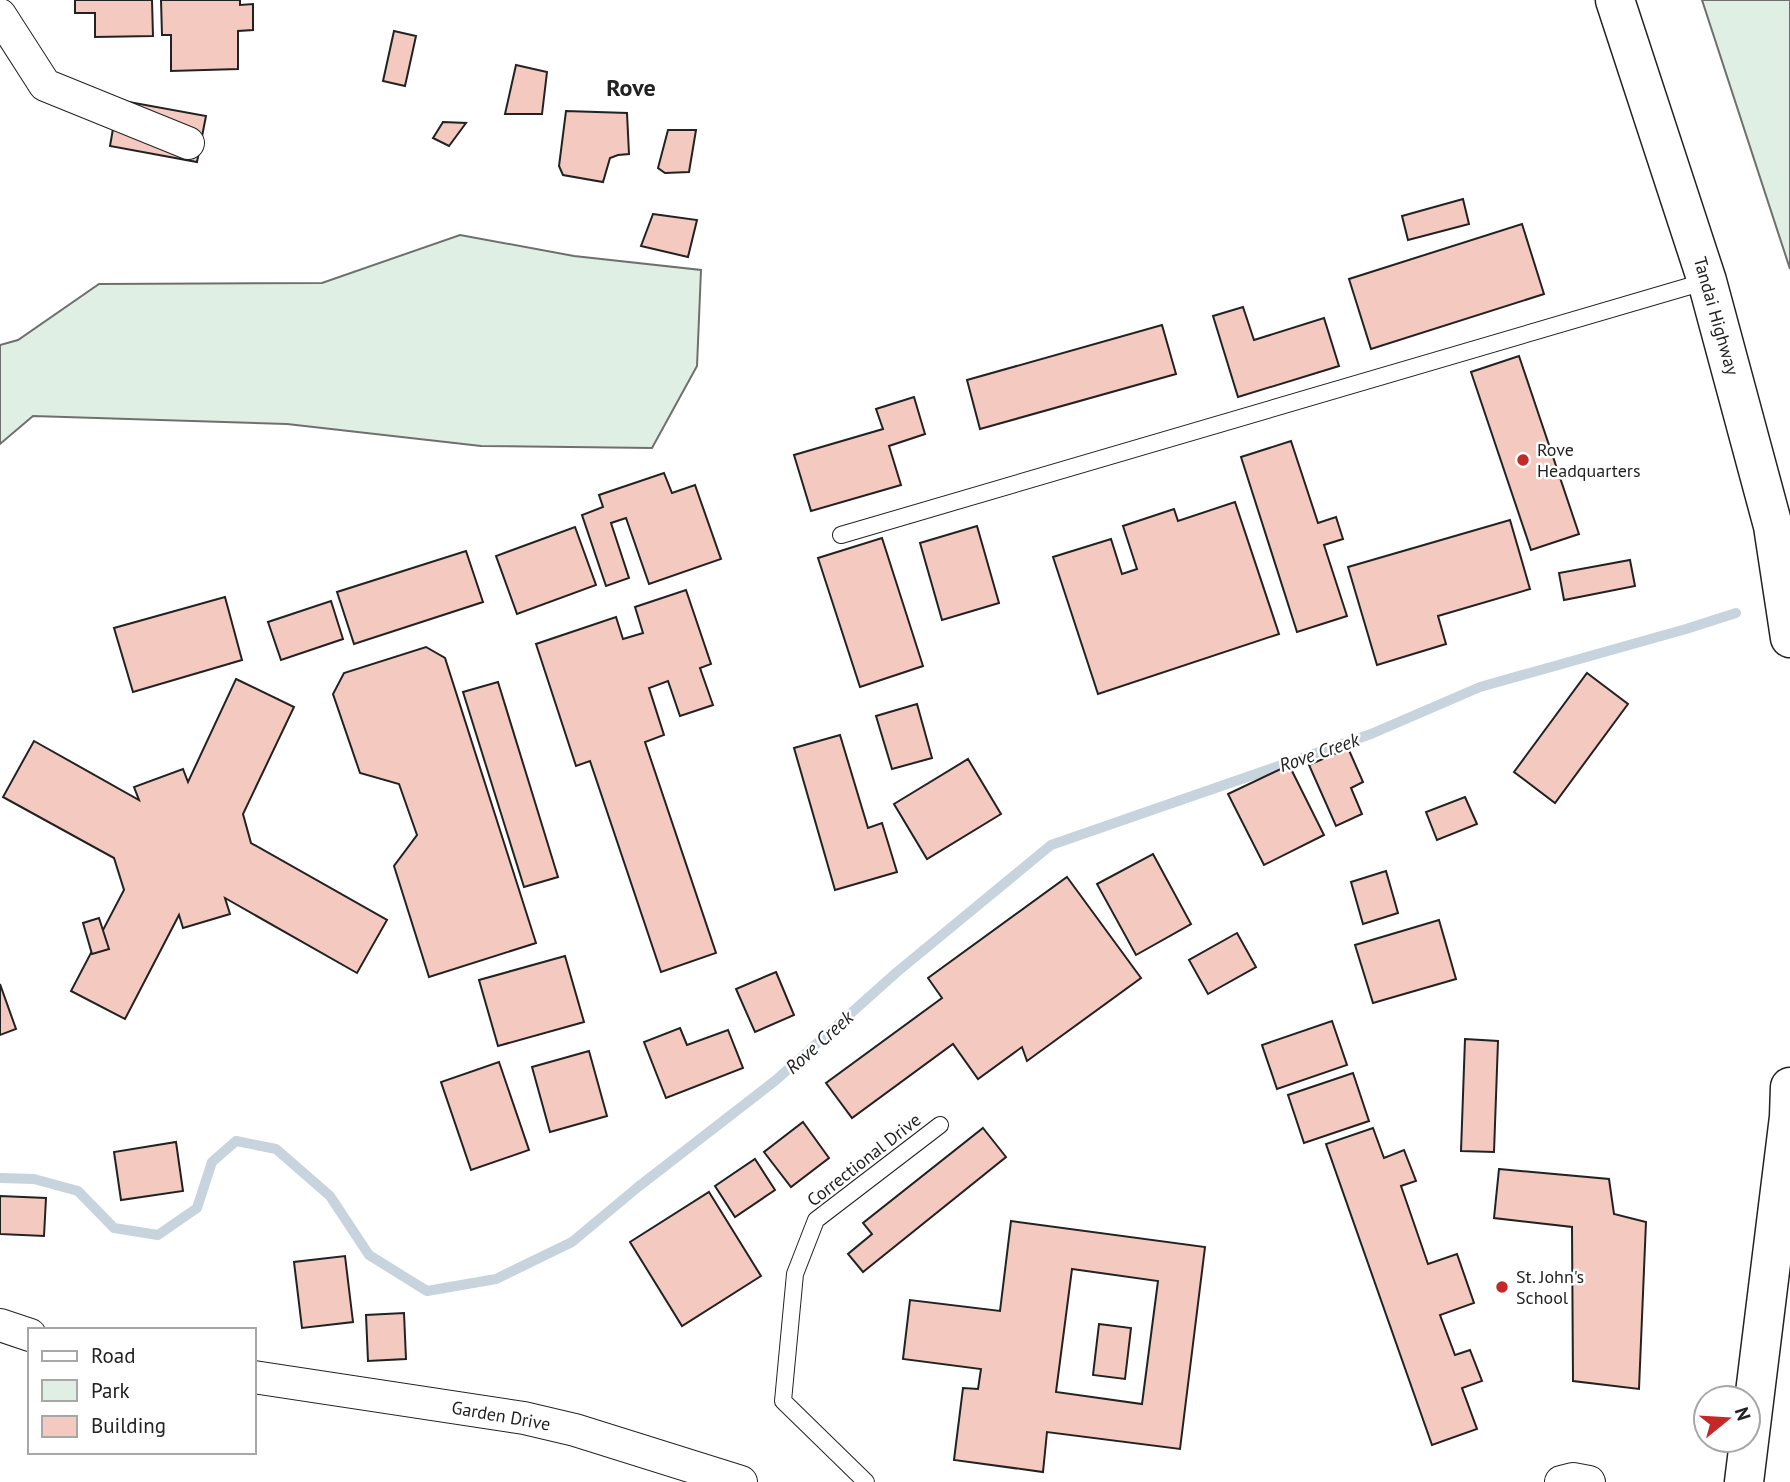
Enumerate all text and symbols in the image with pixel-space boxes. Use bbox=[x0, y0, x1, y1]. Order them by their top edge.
district label: Rove bbox=[606, 72, 656, 103]
street label: Tandai Highway bbox=[1689, 254, 1745, 378]
place label: Rove Headquarters bbox=[1537, 438, 1641, 482]
marker: Rove Headquarters bbox=[1515, 452, 1531, 468]
water label: Rove Creek bbox=[1276, 727, 1364, 777]
water label: Rove Creek bbox=[780, 1004, 859, 1079]
street label: Correctional Drive bbox=[802, 1108, 925, 1211]
place label: St. John's School bbox=[1516, 1265, 1584, 1309]
marker: St. John's School bbox=[1494, 1279, 1510, 1295]
legend bbox=[28, 1328, 256, 1454]
text: Road bbox=[91, 1342, 135, 1369]
text: Park bbox=[91, 1377, 130, 1404]
north arrow bbox=[1692, 1384, 1762, 1454]
street label: Garden Drive bbox=[450, 1396, 552, 1436]
text: N bbox=[1730, 1404, 1757, 1423]
text: Building bbox=[91, 1412, 166, 1439]

